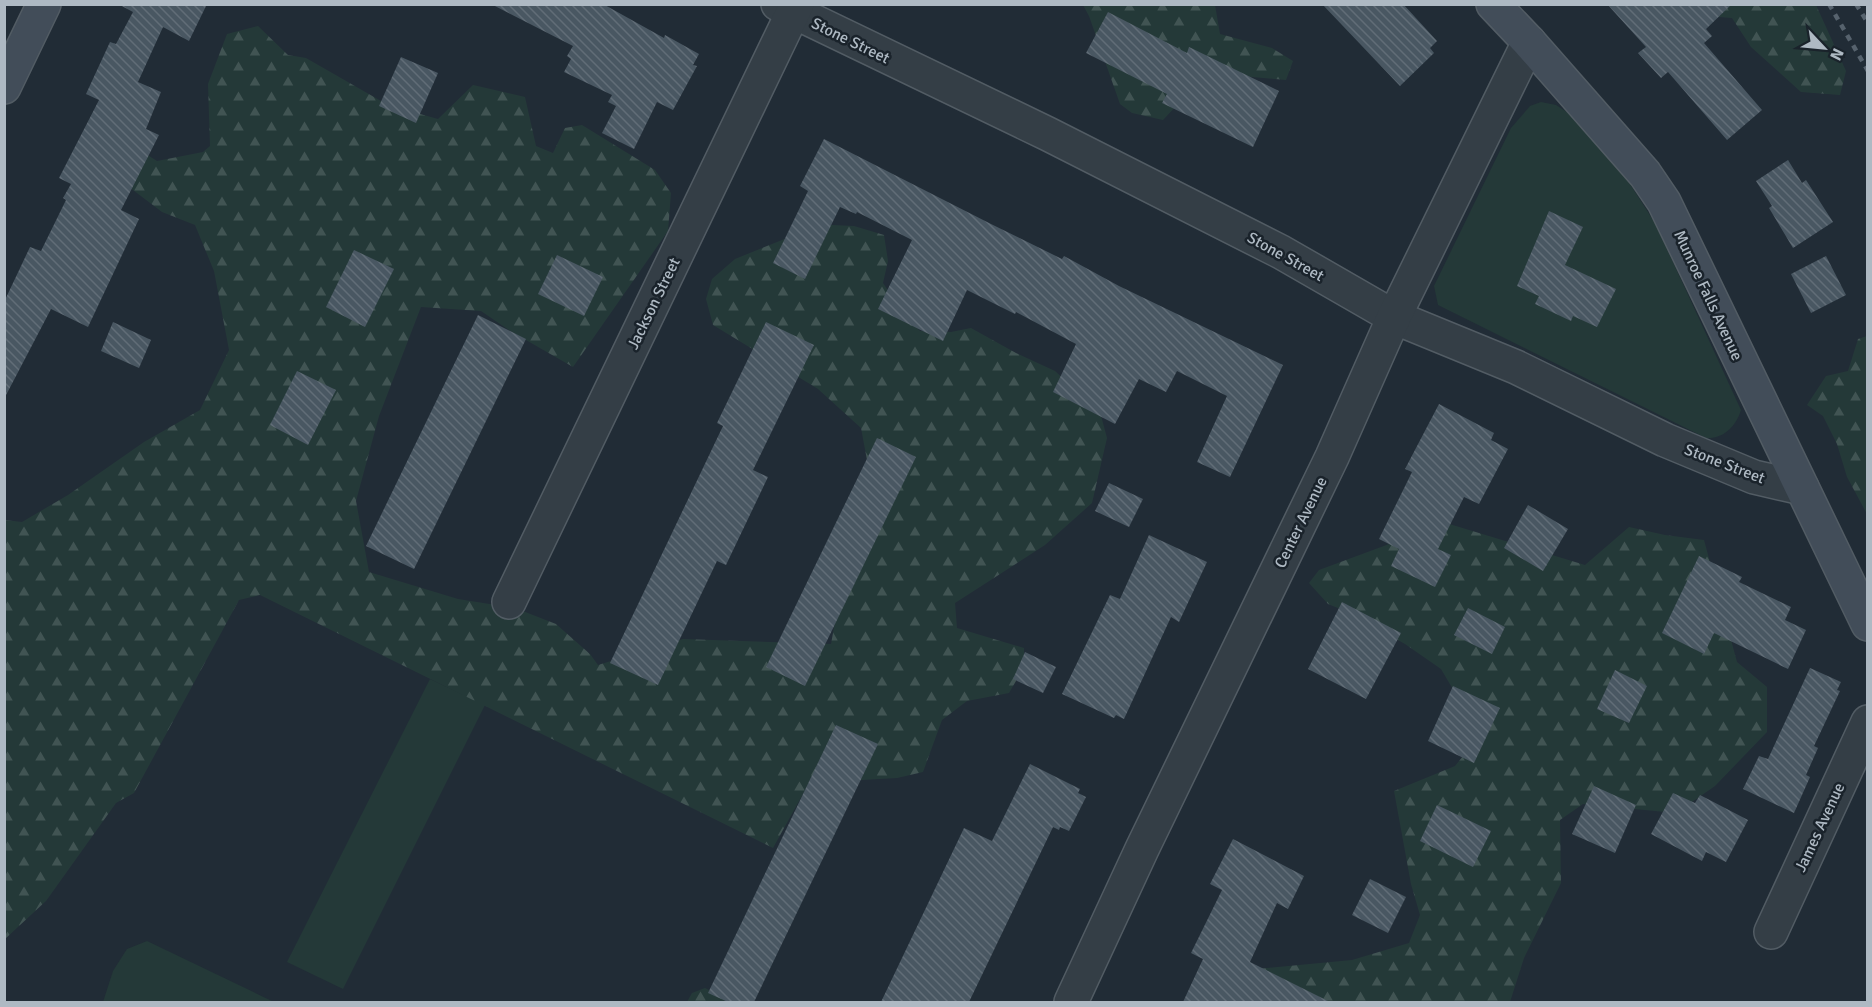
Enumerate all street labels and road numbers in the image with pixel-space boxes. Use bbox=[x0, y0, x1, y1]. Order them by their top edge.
street label: Stone Street bbox=[808, 13, 893, 69]
street label: Munroe Falls Avenue bbox=[1669, 227, 1747, 364]
street label: Stone Street bbox=[1244, 228, 1328, 286]
street label: Jackson Street bbox=[623, 254, 685, 353]
street label: Stone Street bbox=[1682, 439, 1768, 489]
street label: Center Avenue bbox=[1270, 473, 1332, 571]
street label: James Avenue bbox=[1791, 780, 1849, 875]

